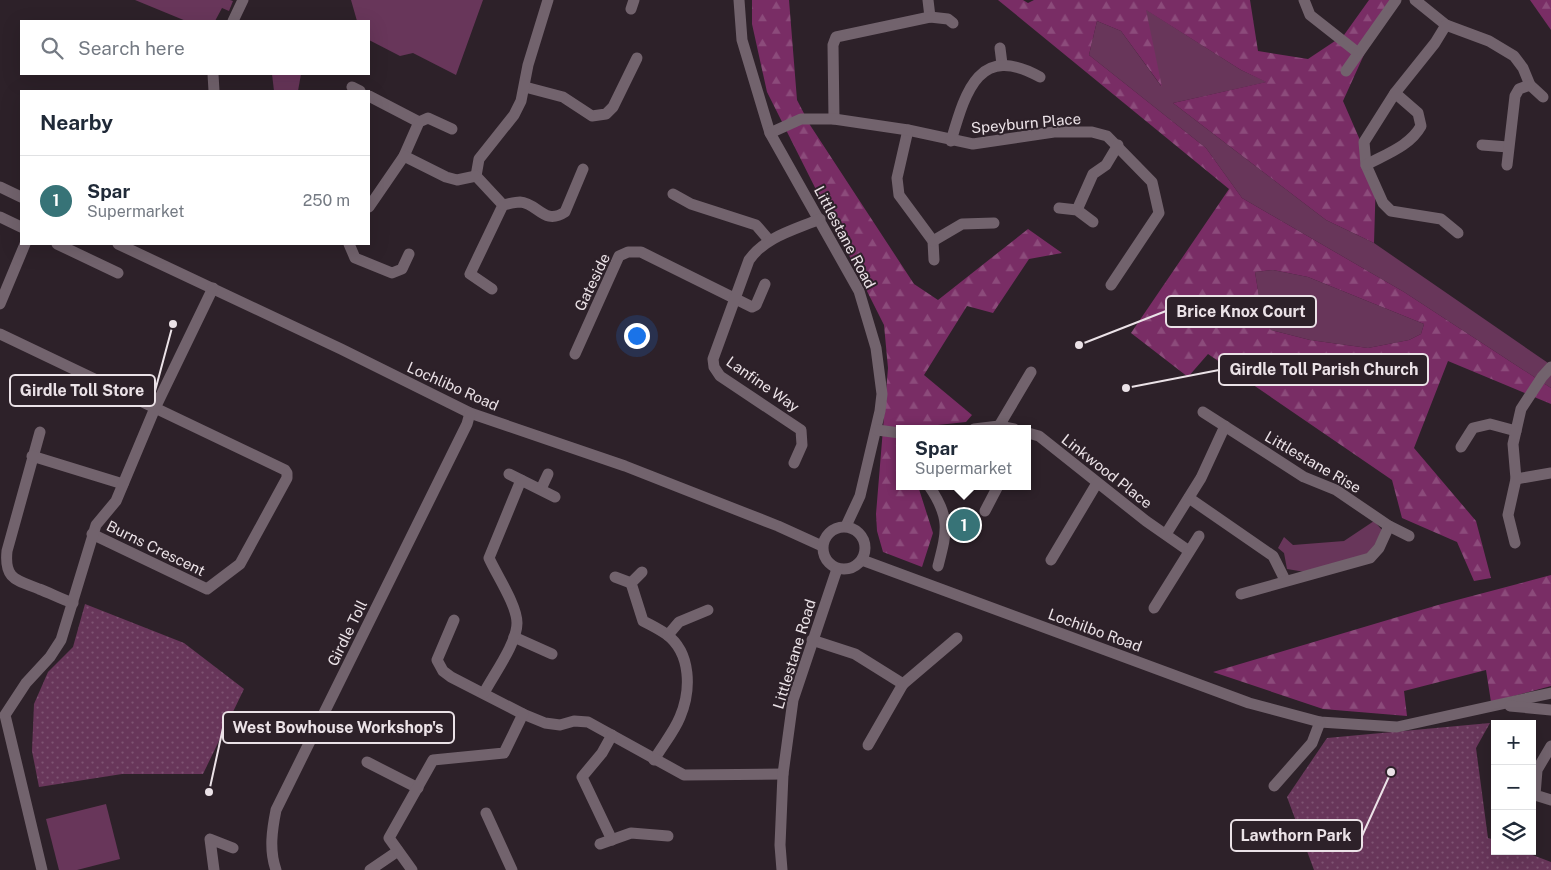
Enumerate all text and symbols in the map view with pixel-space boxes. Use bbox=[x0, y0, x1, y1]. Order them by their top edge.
search box bbox=[20, 20, 370, 75]
icon: search bbox=[38, 34, 66, 62]
text: Search here bbox=[78, 37, 185, 59]
text: Nearby bbox=[40, 110, 113, 135]
street label: Speyburn Place bbox=[970, 110, 1082, 136]
text: Spar bbox=[87, 180, 130, 202]
street label: Littlestane Road bbox=[811, 183, 879, 291]
text: 1 bbox=[53, 191, 59, 210]
text: 250 m bbox=[303, 191, 350, 210]
text: Supermarket bbox=[87, 202, 184, 221]
street label: Gateside bbox=[571, 251, 613, 313]
callout: Brice Knox Court bbox=[1166, 296, 1316, 327]
text: Brice Knox Court bbox=[1176, 302, 1306, 321]
your location bbox=[624, 323, 650, 349]
street label: Lanfine Way bbox=[723, 353, 803, 415]
callout: Girdle Toll Parish Church bbox=[1219, 354, 1428, 385]
street label: Lochlibo Road bbox=[405, 358, 501, 414]
text: Girdle Toll Parish Church bbox=[1229, 360, 1419, 379]
callout: Girdle Toll Store bbox=[10, 375, 155, 406]
text: Girdle Toll Store bbox=[20, 381, 144, 400]
popup bbox=[896, 425, 1031, 490]
street label: Littlestane Rise bbox=[1262, 428, 1364, 496]
street label: Linkwood Place bbox=[1059, 431, 1155, 511]
text: Spar bbox=[915, 437, 958, 459]
text: Supermarket bbox=[915, 459, 1012, 478]
pin: 1 bbox=[948, 506, 980, 544]
street label: Burns Crescent bbox=[104, 517, 208, 579]
street label: Girdle Toll bbox=[324, 597, 370, 669]
street label: Littlestane Road bbox=[769, 597, 819, 711]
street label: Lochilbo Road bbox=[1046, 605, 1144, 655]
callout: West Bowhouse Workshop's bbox=[223, 712, 454, 743]
text: West Bowhouse Workshop's bbox=[232, 718, 444, 737]
map controls bbox=[1491, 720, 1536, 855]
button: + bbox=[1491, 720, 1536, 765]
button: − bbox=[1491, 765, 1536, 810]
button: layers bbox=[1491, 810, 1536, 855]
callout: Lawthorn Park bbox=[1231, 820, 1362, 851]
text: Lawthorn Park bbox=[1241, 826, 1352, 845]

